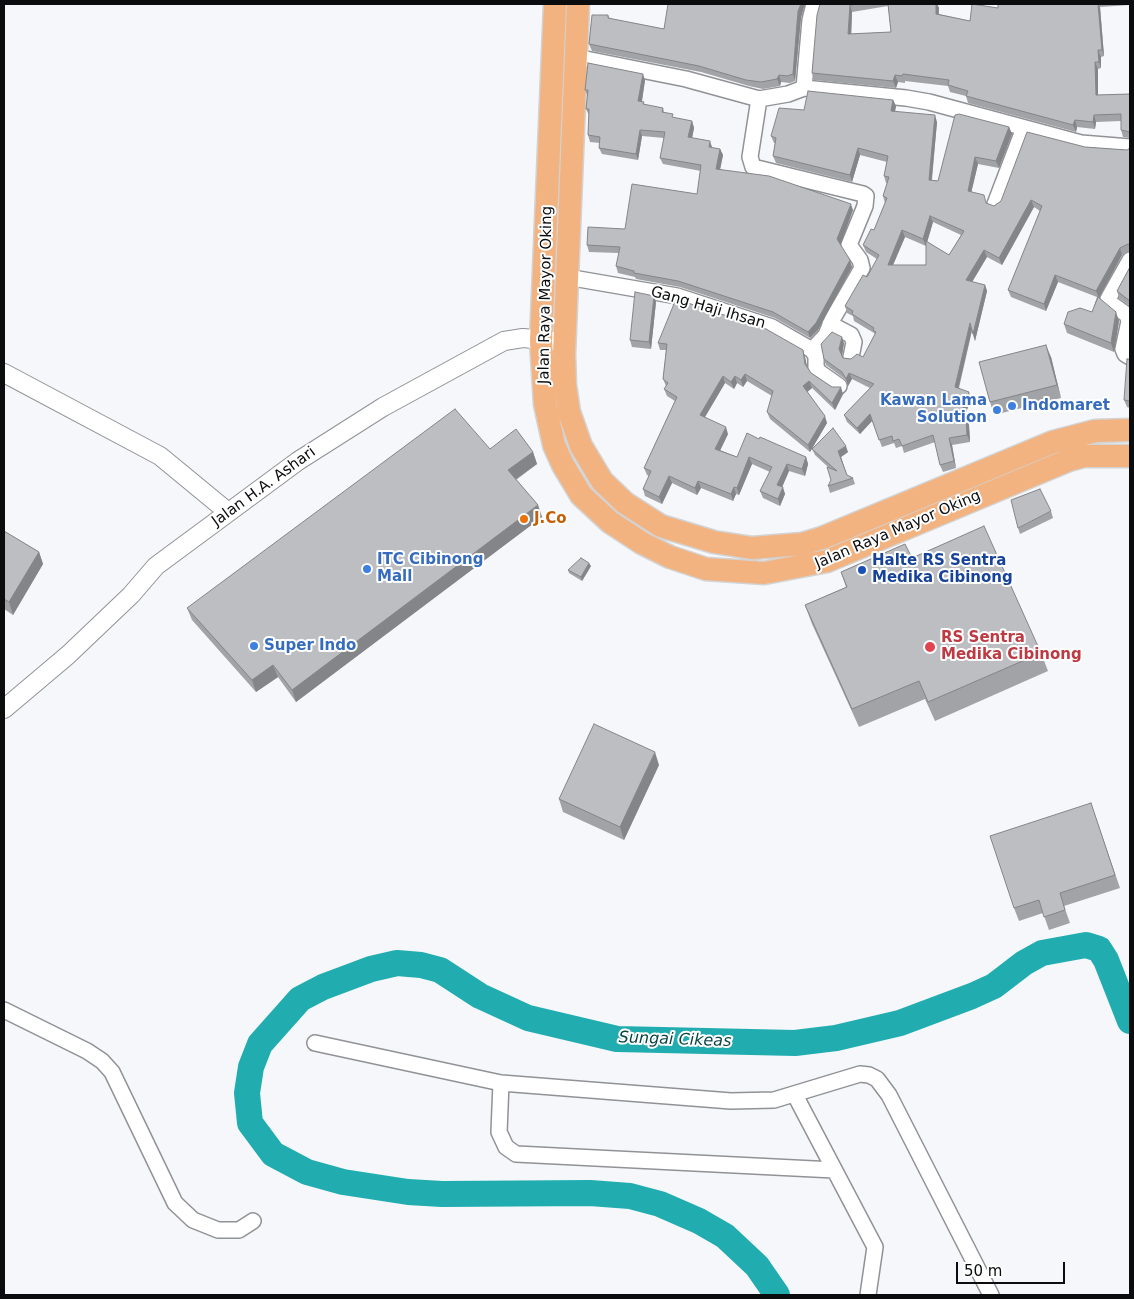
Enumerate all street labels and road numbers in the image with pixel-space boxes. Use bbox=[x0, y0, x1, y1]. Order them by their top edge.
street label: Jalan Raya Mayor Oking bbox=[535, 206, 557, 384]
street label: Gang Haji Ihsan bbox=[649, 283, 767, 333]
street label: Jalan H.A. Ashari bbox=[209, 443, 319, 531]
street label: Jalan Raya Mayor Oking bbox=[812, 487, 984, 573]

